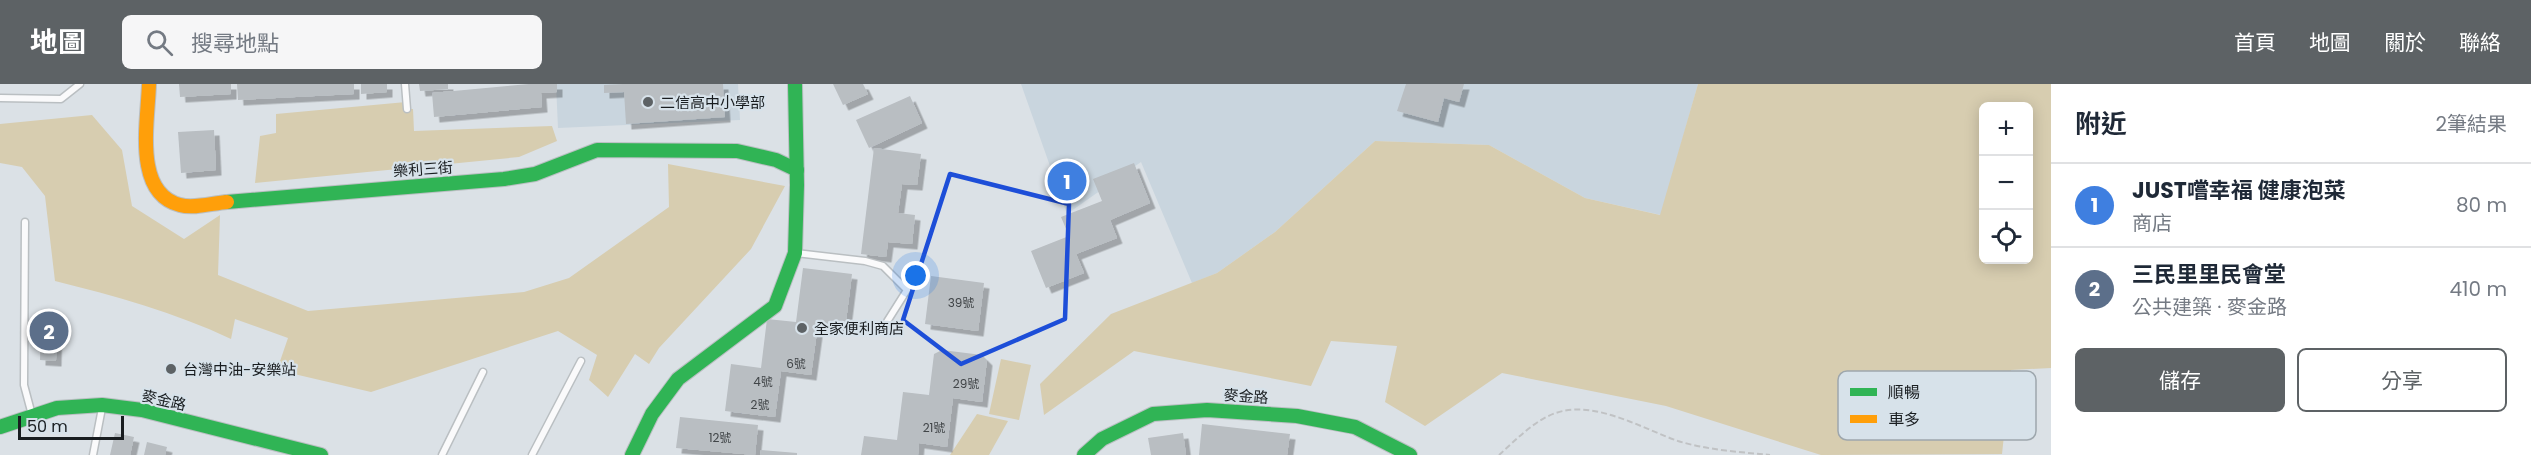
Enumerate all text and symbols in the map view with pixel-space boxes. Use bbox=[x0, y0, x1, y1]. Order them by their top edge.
search box bbox=[122, 15, 542, 69]
text: 地圖 bbox=[30, 23, 86, 62]
icon: search bbox=[143, 26, 176, 59]
text: 搜尋地點 bbox=[191, 28, 279, 59]
text: 首頁 bbox=[2234, 28, 2276, 57]
text: 地圖 bbox=[2309, 28, 2351, 57]
text: 關於 bbox=[2384, 28, 2426, 57]
text: 聯絡 bbox=[2459, 28, 2501, 57]
place label: 二信高中小學部 bbox=[660, 92, 765, 113]
marker: 二信高中小學部 bbox=[641, 95, 655, 109]
map controls bbox=[1979, 102, 2033, 264]
button: + bbox=[1979, 102, 2033, 156]
text: 附近 bbox=[2075, 106, 2127, 142]
text: 2筆結果 bbox=[2436, 110, 2507, 138]
street label: 樂利三街 bbox=[392, 156, 454, 182]
button: − bbox=[1979, 156, 2033, 210]
pin: 1 bbox=[1048, 158, 1086, 204]
text: JUST嚐幸福 健康泡菜 bbox=[2132, 175, 2345, 206]
text: 1 bbox=[2091, 191, 2098, 219]
text: 80 m bbox=[2456, 191, 2507, 219]
text: 商店 bbox=[2132, 209, 2172, 237]
button: locate bbox=[1979, 210, 2033, 264]
text: 三民里里民會堂 bbox=[2132, 259, 2286, 290]
your location bbox=[901, 261, 930, 290]
text: 2 bbox=[2089, 275, 2100, 303]
text: 410 m bbox=[2450, 275, 2507, 303]
text: 公共建築 · 麥金路 bbox=[2132, 293, 2287, 321]
house number: 39號 bbox=[948, 294, 974, 311]
pin: 2 bbox=[29, 308, 68, 354]
place label: 全家便利商店 bbox=[814, 318, 904, 339]
marker: 全家便利商店 bbox=[795, 321, 809, 335]
button: 儲存 bbox=[2075, 348, 2285, 412]
button: 分享 bbox=[2297, 348, 2507, 412]
house number: 6號 bbox=[786, 355, 806, 372]
place label: 台灣中油-安樂站 bbox=[183, 359, 296, 380]
marker: 台灣中油-安樂站 bbox=[164, 362, 178, 376]
legend bbox=[1838, 371, 2036, 440]
house number: 4號 bbox=[753, 373, 773, 390]
house number: 29號 bbox=[953, 375, 979, 392]
text: 順暢 bbox=[1888, 381, 1920, 404]
street label: 麥金路 bbox=[1223, 384, 1269, 408]
street label: 麥金路 bbox=[140, 385, 188, 415]
house number: 2號 bbox=[751, 396, 769, 413]
text: 車多 bbox=[1888, 408, 1920, 431]
scale bar bbox=[18, 413, 124, 440]
text: 50 m bbox=[27, 415, 68, 438]
house number: 21號 bbox=[923, 419, 945, 436]
house number: 12號 bbox=[709, 429, 731, 446]

